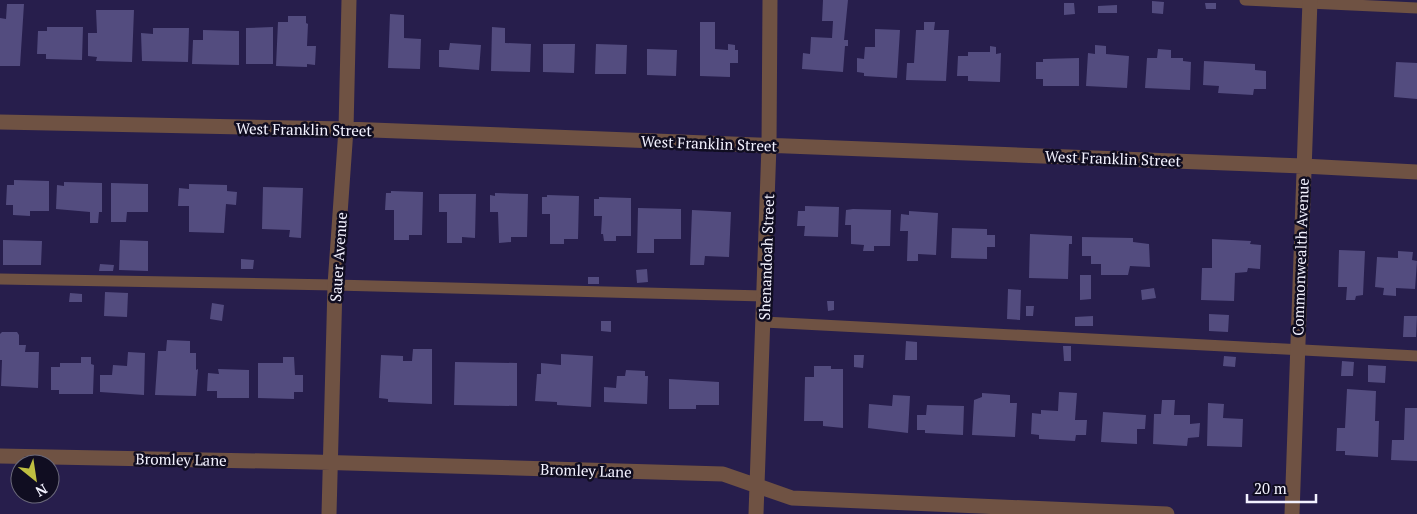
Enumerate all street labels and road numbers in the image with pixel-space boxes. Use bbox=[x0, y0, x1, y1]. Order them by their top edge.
street label: West Franklin Street bbox=[236, 118, 373, 140]
street label: West Franklin Street bbox=[641, 131, 778, 155]
street label: West Franklin Street bbox=[1045, 146, 1182, 170]
street label: Commonwealth Avenue bbox=[1287, 178, 1313, 336]
street label: Shenandoah Street bbox=[754, 193, 778, 321]
street label: Sauer Avenue bbox=[325, 211, 351, 303]
street label: Bromley Lane bbox=[135, 448, 227, 470]
street label: Bromley Lane bbox=[540, 458, 632, 482]

